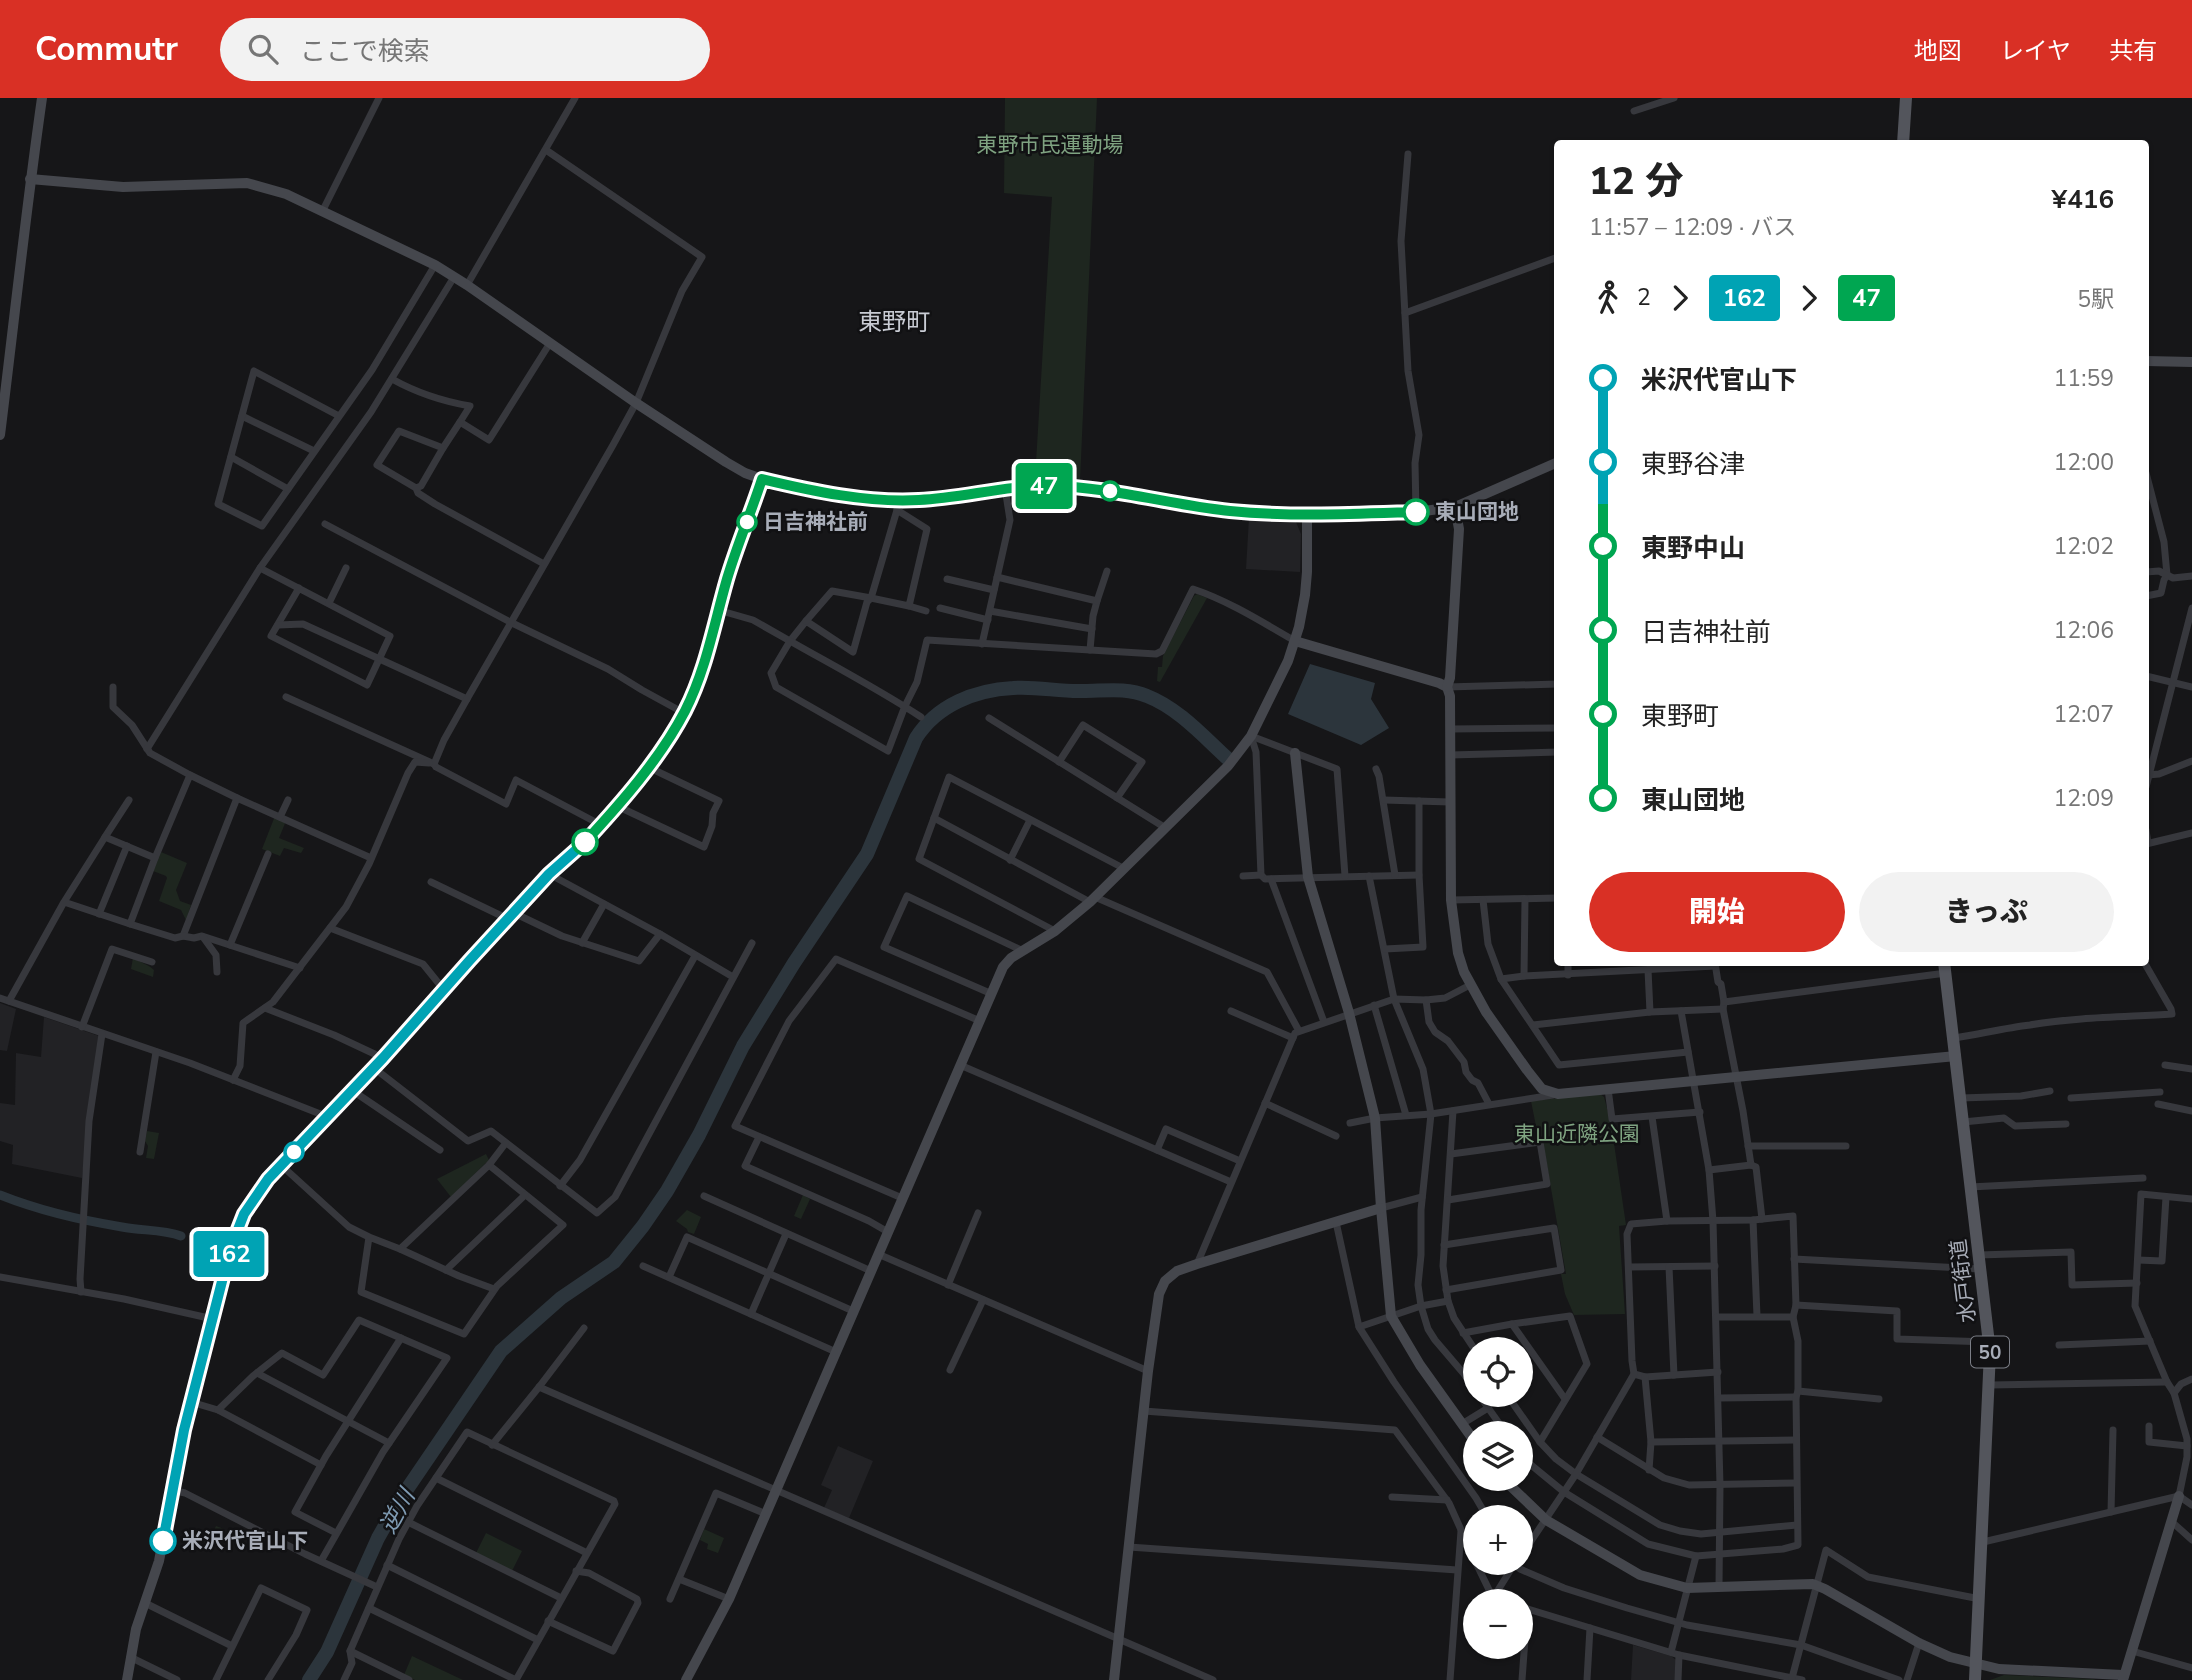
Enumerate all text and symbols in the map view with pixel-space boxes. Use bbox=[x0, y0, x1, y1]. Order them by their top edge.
search box bbox=[220, 18, 710, 81]
text: Commutr bbox=[35, 27, 178, 72]
icon: search bbox=[244, 30, 282, 68]
text: ここで検索 bbox=[300, 34, 430, 69]
text: 地図 bbox=[1914, 35, 1962, 67]
text: レイヤ bbox=[2000, 35, 2071, 67]
text: 共有 bbox=[2109, 35, 2157, 67]
park label: 東野市民運動場 bbox=[977, 131, 1124, 159]
text: 12 分 bbox=[1589, 156, 1683, 207]
text: ¥416 bbox=[2052, 182, 2114, 217]
text: 11:57 – 12:09 · バス bbox=[1589, 212, 1796, 243]
icon: walk bbox=[1589, 279, 1627, 317]
icon: forward bbox=[1661, 279, 1699, 317]
icon: forward bbox=[1790, 279, 1828, 317]
text: 2 bbox=[1637, 282, 1651, 313]
text: 162 bbox=[1723, 282, 1766, 314]
text: 47 bbox=[1852, 282, 1881, 314]
text: 5駅 bbox=[2077, 284, 2114, 315]
district label: 東野町 bbox=[858, 306, 930, 338]
text: 米沢代官山下 bbox=[1641, 363, 1797, 398]
text: 11:59 bbox=[2054, 363, 2114, 394]
text: 東野谷津 bbox=[1641, 447, 1745, 482]
text: 12:00 bbox=[2054, 447, 2114, 478]
line badge: 47 bbox=[1012, 463, 1076, 509]
text: 47 bbox=[1030, 470, 1058, 502]
unlabelled marker bbox=[1100, 481, 1120, 501]
place label: 東山団地 bbox=[1435, 498, 1519, 526]
marker: 東山団地 bbox=[1403, 499, 1429, 525]
place label: 日吉神社前 bbox=[763, 508, 868, 536]
marker: 日吉神社前 bbox=[737, 512, 757, 532]
text: 東野中山 bbox=[1641, 531, 1745, 566]
text: 12:02 bbox=[2054, 531, 2114, 562]
text: 日吉神社前 bbox=[1641, 615, 1771, 650]
text: 12:06 bbox=[2054, 615, 2114, 646]
text: 東野町 bbox=[1641, 699, 1719, 734]
text: 12:07 bbox=[2054, 699, 2114, 730]
text: 東山団地 bbox=[1641, 783, 1745, 818]
text: 12:09 bbox=[2054, 783, 2114, 814]
unlabelled marker bbox=[572, 829, 598, 855]
button: 開始 bbox=[1589, 872, 1845, 952]
button: きっぷ bbox=[1859, 872, 2114, 952]
park label: 東山近隣公園 bbox=[1514, 1120, 1640, 1148]
unlabelled marker bbox=[284, 1142, 304, 1162]
line badge: 162 bbox=[189, 1231, 269, 1277]
text: 162 bbox=[207, 1238, 251, 1270]
street label: 水戸街道 bbox=[1944, 1238, 1982, 1324]
road number: 50 bbox=[1971, 1336, 2009, 1368]
map controls bbox=[1463, 1337, 1533, 1659]
button: locate bbox=[1463, 1337, 1533, 1407]
button: layers bbox=[1463, 1421, 1533, 1491]
water label: 逆川 bbox=[373, 1481, 424, 1539]
button: + bbox=[1463, 1505, 1533, 1575]
place label: 米沢代官山下 bbox=[182, 1527, 308, 1555]
marker: 米沢代官山下 bbox=[150, 1528, 176, 1554]
button: − bbox=[1463, 1589, 1533, 1659]

